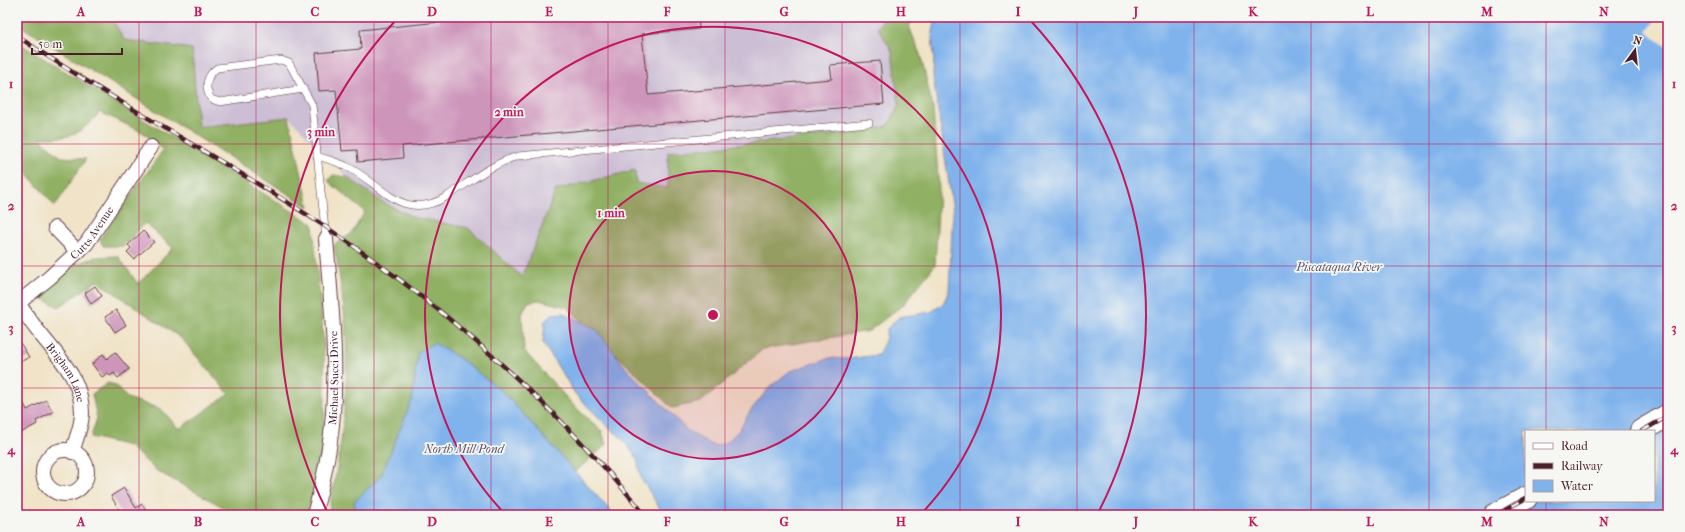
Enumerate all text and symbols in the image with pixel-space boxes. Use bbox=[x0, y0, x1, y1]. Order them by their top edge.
text: A bbox=[76, 4, 86, 19]
text: B bbox=[194, 4, 203, 19]
text: C bbox=[311, 4, 320, 19]
text: D bbox=[427, 4, 437, 19]
text: E bbox=[545, 4, 553, 19]
text: F bbox=[663, 4, 671, 19]
text: G bbox=[779, 4, 789, 19]
text: H bbox=[896, 4, 907, 19]
text: I bbox=[1015, 4, 1021, 19]
text: J bbox=[1132, 4, 1139, 20]
text: K bbox=[1248, 4, 1259, 19]
text: L bbox=[1366, 4, 1375, 19]
text: M bbox=[1480, 4, 1493, 19]
text: N bbox=[1599, 4, 1609, 19]
scale bar bbox=[32, 30, 122, 56]
north arrow bbox=[1615, 30, 1655, 70]
text: N bbox=[1632, 33, 1644, 48]
text: 50 m bbox=[38, 37, 62, 51]
text: 1 bbox=[9, 76, 14, 91]
text: 1 bbox=[1672, 76, 1677, 91]
text: 2 min bbox=[494, 105, 525, 119]
text: 3 min bbox=[307, 125, 336, 140]
text: 2 bbox=[8, 198, 15, 213]
text: 2 bbox=[1671, 198, 1678, 213]
street label: Cutts Avenue bbox=[67, 203, 116, 262]
text: 1 min bbox=[597, 206, 626, 220]
water label: Piscataqua River bbox=[1295, 260, 1383, 274]
centre of rings bbox=[706, 308, 720, 322]
text: 3 bbox=[8, 320, 14, 336]
text: 3 bbox=[1671, 320, 1677, 336]
street label: Michael Succi Drive bbox=[326, 330, 341, 426]
street label: Brigham Lane bbox=[44, 340, 88, 404]
legend bbox=[1525, 430, 1655, 502]
text: Road bbox=[1561, 439, 1588, 453]
text: 4 bbox=[6, 442, 16, 458]
water label: North Mill Pond bbox=[423, 442, 506, 456]
text: 4 bbox=[1669, 442, 1679, 458]
text: Railway bbox=[1561, 459, 1603, 473]
text: Water bbox=[1560, 479, 1594, 493]
text: A bbox=[76, 514, 86, 529]
text: B bbox=[194, 514, 203, 529]
text: C bbox=[311, 514, 320, 529]
text: D bbox=[427, 514, 437, 529]
text: E bbox=[545, 514, 553, 529]
text: F bbox=[663, 514, 671, 529]
text: G bbox=[779, 514, 789, 529]
text: H bbox=[896, 514, 907, 529]
text: I bbox=[1015, 514, 1021, 529]
text: J bbox=[1132, 514, 1139, 530]
text: K bbox=[1248, 514, 1259, 529]
text: L bbox=[1366, 514, 1375, 529]
text: M bbox=[1480, 514, 1493, 529]
text: N bbox=[1599, 514, 1609, 529]

